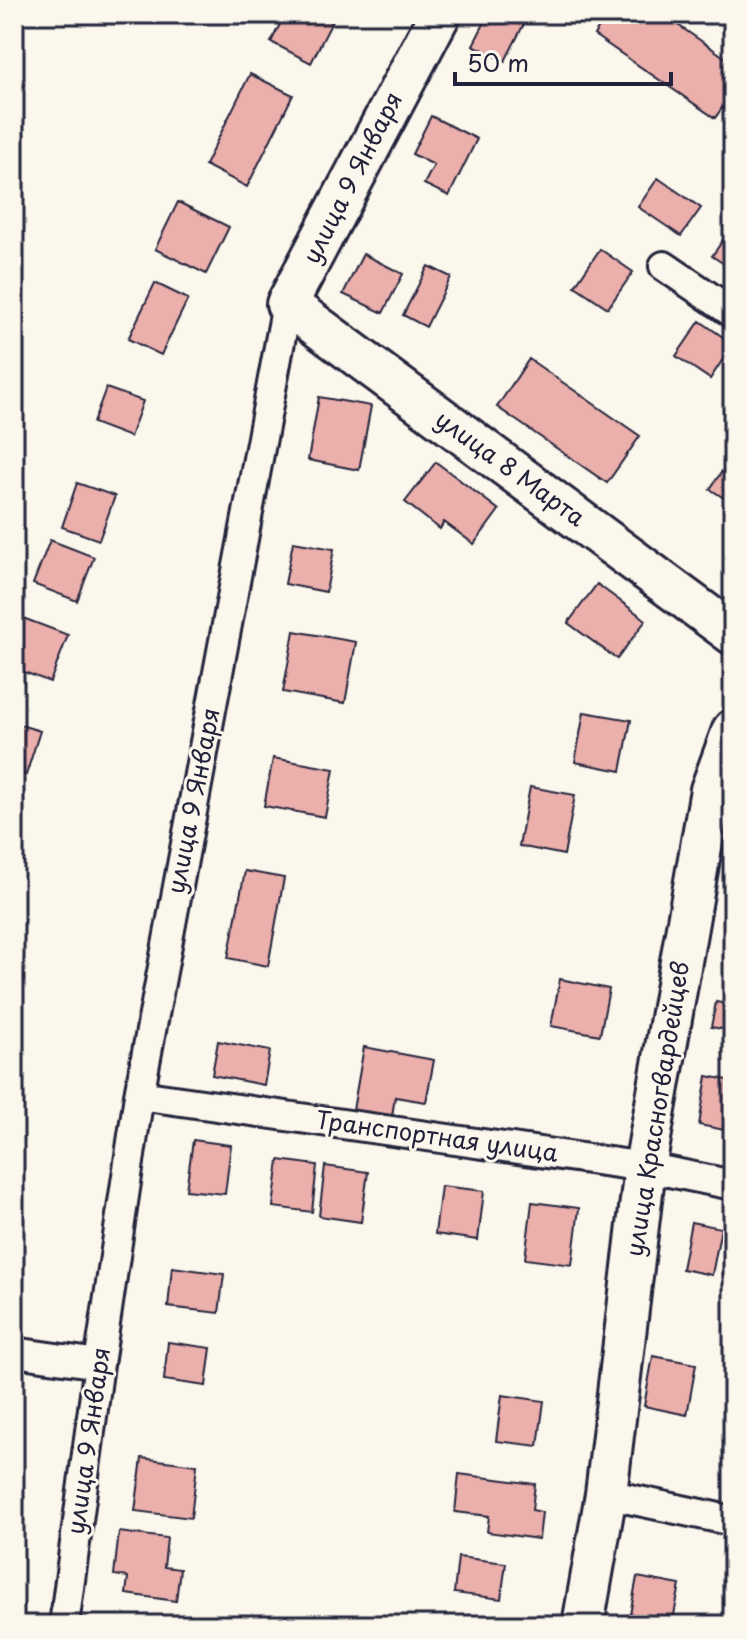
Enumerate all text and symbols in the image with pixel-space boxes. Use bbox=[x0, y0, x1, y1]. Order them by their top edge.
scale bar bbox=[455, 36, 671, 86]
text: 50 m bbox=[467, 44, 529, 80]
street label: улица 9 Января bbox=[292, 85, 410, 269]
street label: улица 8 Марта bbox=[429, 401, 594, 534]
street label: улица 9 Января bbox=[156, 705, 228, 897]
street label: улица Красногвардейцев bbox=[615, 958, 697, 1259]
street label: Транспортная улица bbox=[314, 1100, 561, 1170]
street label: улица 9 Января bbox=[56, 1345, 118, 1537]

